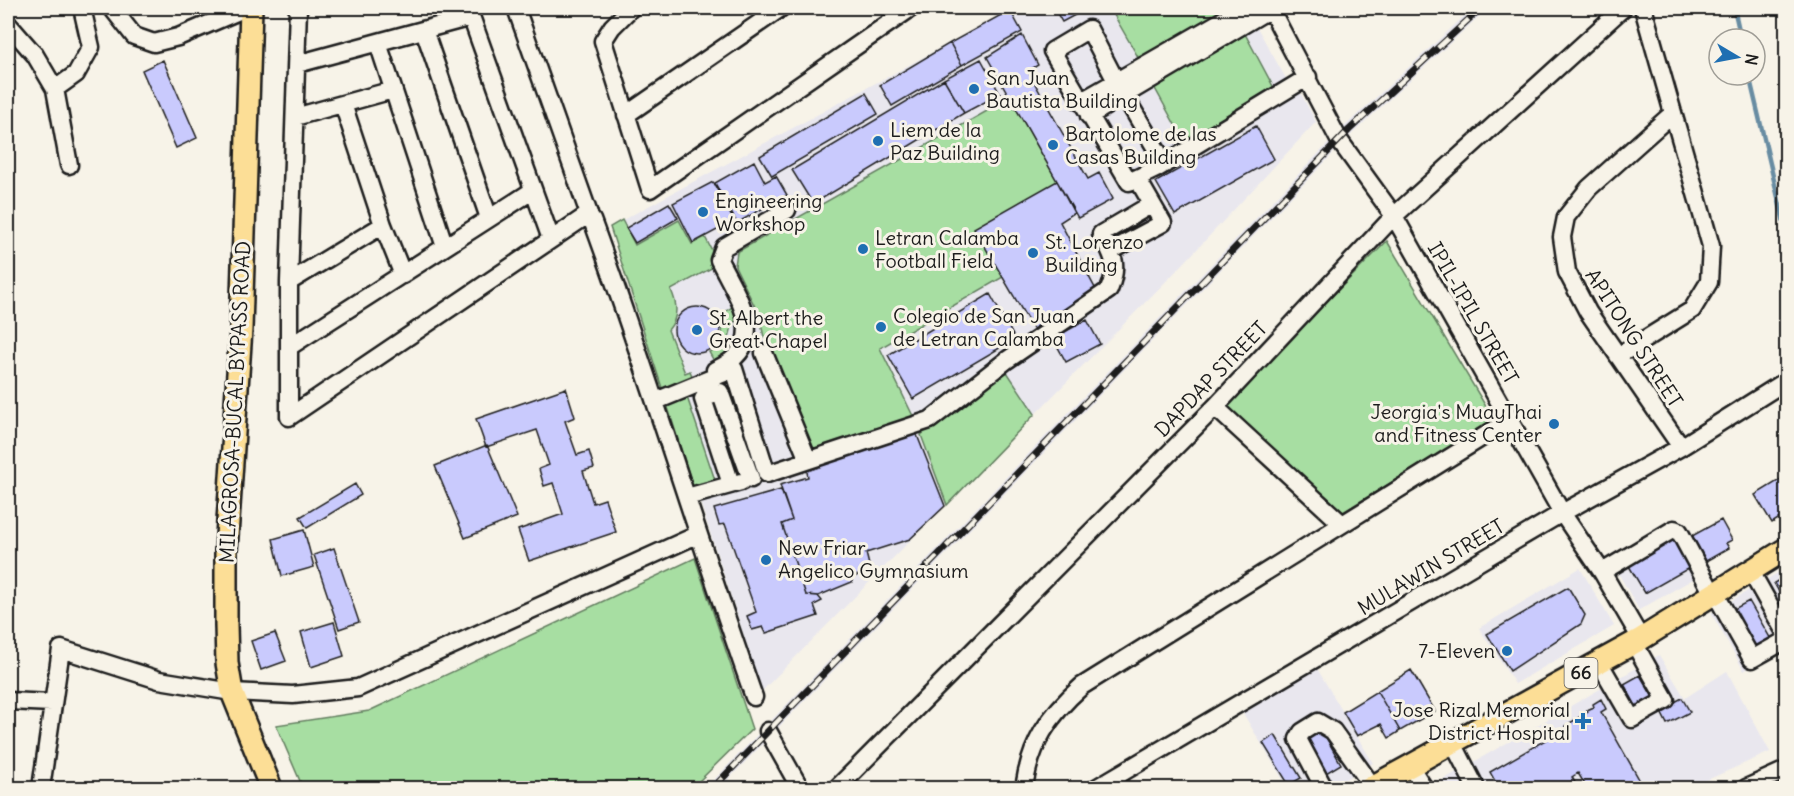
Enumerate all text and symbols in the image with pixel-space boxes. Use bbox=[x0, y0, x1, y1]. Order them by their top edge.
north arrow bbox=[1707, 27, 1767, 87]
text: N bbox=[1741, 52, 1763, 67]
place label: San Juan Bautista Building bbox=[986, 65, 1138, 113]
marker: San Juan Bautista Building bbox=[967, 82, 981, 96]
place label: Liem de la Paz Building bbox=[890, 117, 1000, 165]
place label: Bartolome de las Casas Building bbox=[1065, 121, 1217, 169]
marker: Liem de la Paz Building bbox=[871, 134, 885, 148]
marker: Bartolome de las Casas Building bbox=[1046, 138, 1060, 152]
place label: Engineering Workshop bbox=[715, 188, 822, 236]
marker: Engineering Workshop bbox=[696, 205, 710, 219]
place label: Letran Calamba Football Field bbox=[875, 225, 1019, 273]
place label: St. Lorenzo Building bbox=[1045, 229, 1144, 277]
street label: IPIL-IPIL STREET bbox=[1423, 237, 1524, 388]
street label: MILAGROSA-BUCAL BYPASS ROAD bbox=[214, 240, 255, 564]
marker: Letran Calamba Football Field bbox=[856, 242, 870, 256]
marker: St. Lorenzo Building bbox=[1026, 246, 1040, 260]
street label: APITONG STREET bbox=[1580, 264, 1688, 412]
place label: Colegio de San Juan de Letran Calamba bbox=[893, 303, 1075, 351]
place label: St. Albert the Great Chapel bbox=[709, 305, 827, 353]
street label: DAPDAP STREET bbox=[1149, 316, 1272, 442]
marker: Colegio de San Juan de Letran Calamba bbox=[874, 320, 888, 334]
marker: St. Albert the Great Chapel bbox=[690, 323, 704, 337]
place label: Jeorgia's MuayThai and Fitness Center bbox=[1370, 399, 1542, 447]
marker: Jeorgia's MuayThai and Fitness Center bbox=[1547, 417, 1561, 431]
street label: MULAWIN STREET bbox=[1353, 513, 1509, 620]
place label: New Friar Angelico Gymnasium bbox=[778, 535, 968, 583]
marker: New Friar Angelico Gymnasium bbox=[759, 553, 773, 567]
place label: 7-Eleven bbox=[1418, 638, 1495, 663]
marker: 7-Eleven bbox=[1500, 644, 1514, 658]
road number: 66 bbox=[1564, 658, 1598, 688]
place label: Jose Rizal Memorial District Hospital bbox=[1393, 697, 1570, 745]
marker: Jose Rizal Memorial District Hospital bbox=[1574, 712, 1592, 730]

